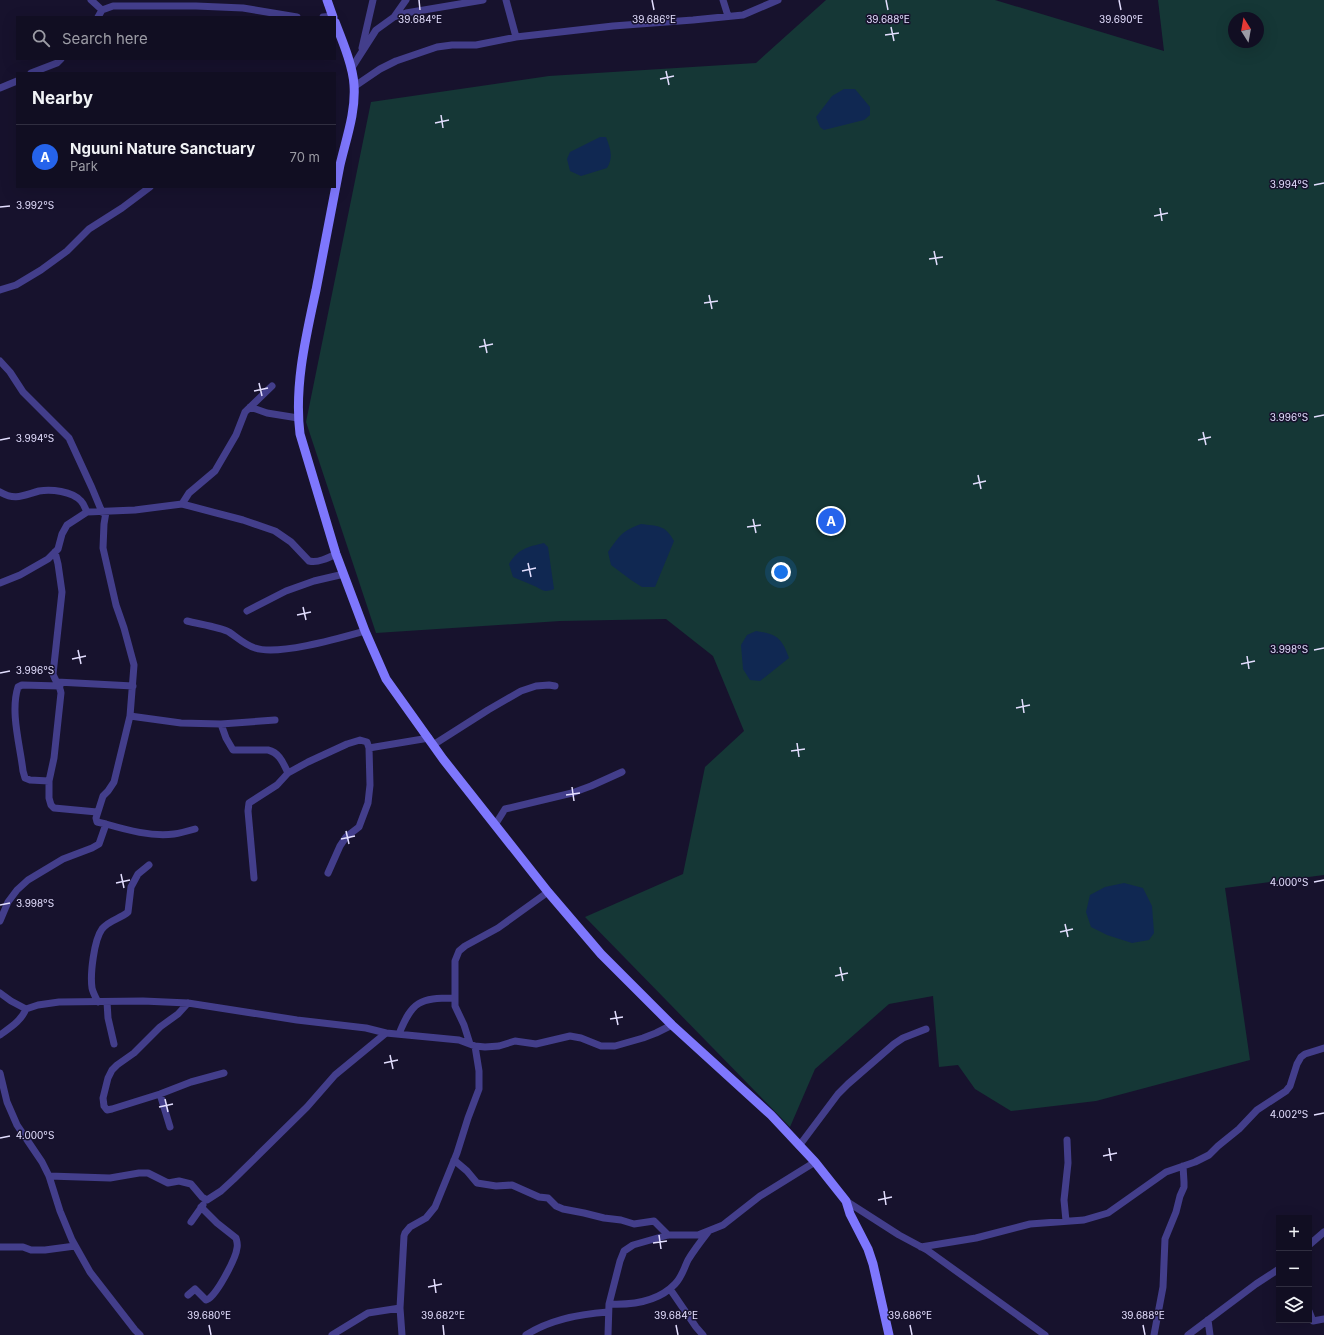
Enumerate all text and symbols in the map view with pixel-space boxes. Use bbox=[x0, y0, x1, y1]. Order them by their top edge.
north arrow bbox=[1228, 12, 1264, 48]
text: 39.684°E bbox=[398, 13, 442, 25]
text: 39.686°E bbox=[632, 13, 676, 25]
text: 39.688°E bbox=[866, 13, 910, 25]
text: 39.690°E bbox=[1099, 13, 1143, 25]
search box bbox=[16, 16, 336, 60]
icon: search bbox=[30, 27, 52, 49]
text: Search here bbox=[62, 29, 148, 48]
text: Nearby bbox=[32, 88, 93, 108]
text: Nguuni Nature Sanctuary bbox=[70, 139, 255, 158]
text: A bbox=[40, 149, 50, 165]
text: 70 m bbox=[290, 149, 320, 165]
text: Park bbox=[70, 158, 98, 174]
text: 3.994°S bbox=[1270, 178, 1308, 190]
text: 3.992°S bbox=[16, 199, 54, 211]
text: 3.996°S bbox=[1270, 411, 1308, 423]
text: 3.994°S bbox=[16, 432, 54, 444]
pin: A bbox=[818, 506, 844, 536]
your location bbox=[771, 562, 791, 582]
text: 3.998°S bbox=[1270, 643, 1308, 655]
text: 3.996°S bbox=[16, 664, 54, 676]
text: 4.000°S bbox=[1270, 876, 1308, 888]
text: 3.998°S bbox=[16, 897, 54, 909]
text: 4.002°S bbox=[1270, 1108, 1308, 1120]
text: 4.000°S bbox=[16, 1129, 54, 1141]
map controls bbox=[1276, 1215, 1312, 1323]
button: + bbox=[1276, 1215, 1312, 1251]
button: − bbox=[1276, 1251, 1312, 1287]
button: layers bbox=[1276, 1287, 1312, 1323]
text: 39.680°E bbox=[187, 1309, 231, 1321]
text: 39.682°E bbox=[421, 1309, 465, 1321]
text: 39.684°E bbox=[654, 1309, 698, 1321]
text: 39.686°E bbox=[888, 1309, 932, 1321]
text: 39.688°E bbox=[1121, 1309, 1165, 1321]

